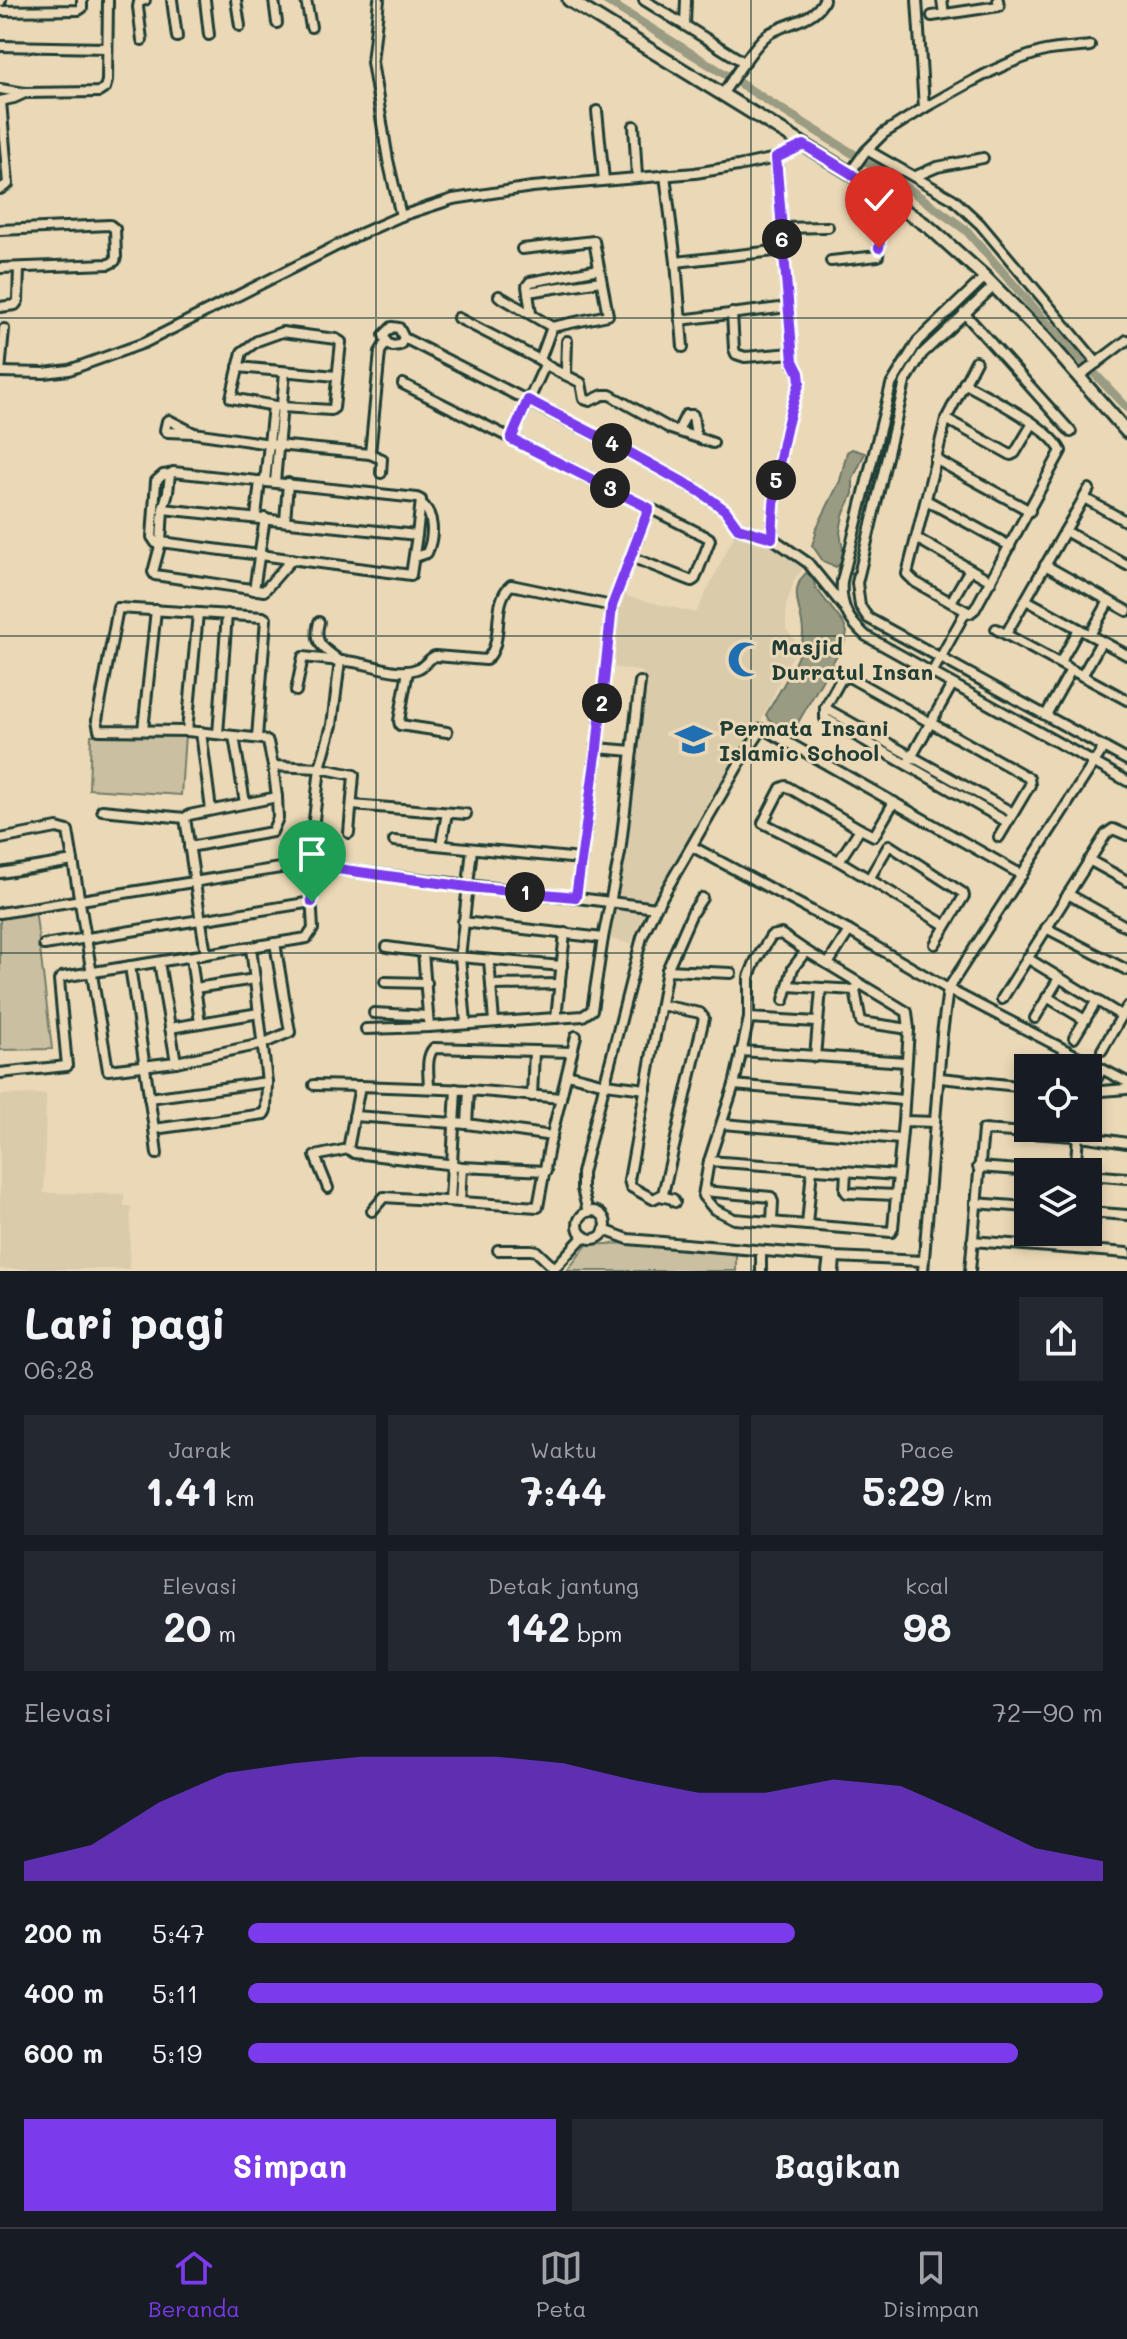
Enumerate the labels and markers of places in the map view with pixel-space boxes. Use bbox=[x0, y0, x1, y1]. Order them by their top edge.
pin bbox=[845, 166, 913, 248]
pin: 6 bbox=[762, 219, 802, 259]
pin: 4 bbox=[592, 423, 632, 463]
pin: 5 bbox=[756, 460, 796, 500]
pin: 3 bbox=[590, 468, 630, 508]
place label: Masjid Durratul Insan bbox=[771, 632, 933, 686]
mosque icon: Masjid Durratul Insan bbox=[726, 640, 764, 678]
pin: 2 bbox=[582, 683, 622, 723]
place label: Permata Insani Islamic School bbox=[719, 713, 889, 767]
school or university icon: Permata Insani Islamic School bbox=[674, 721, 712, 759]
pin bbox=[278, 820, 346, 902]
pin: 1 bbox=[505, 872, 545, 912]

